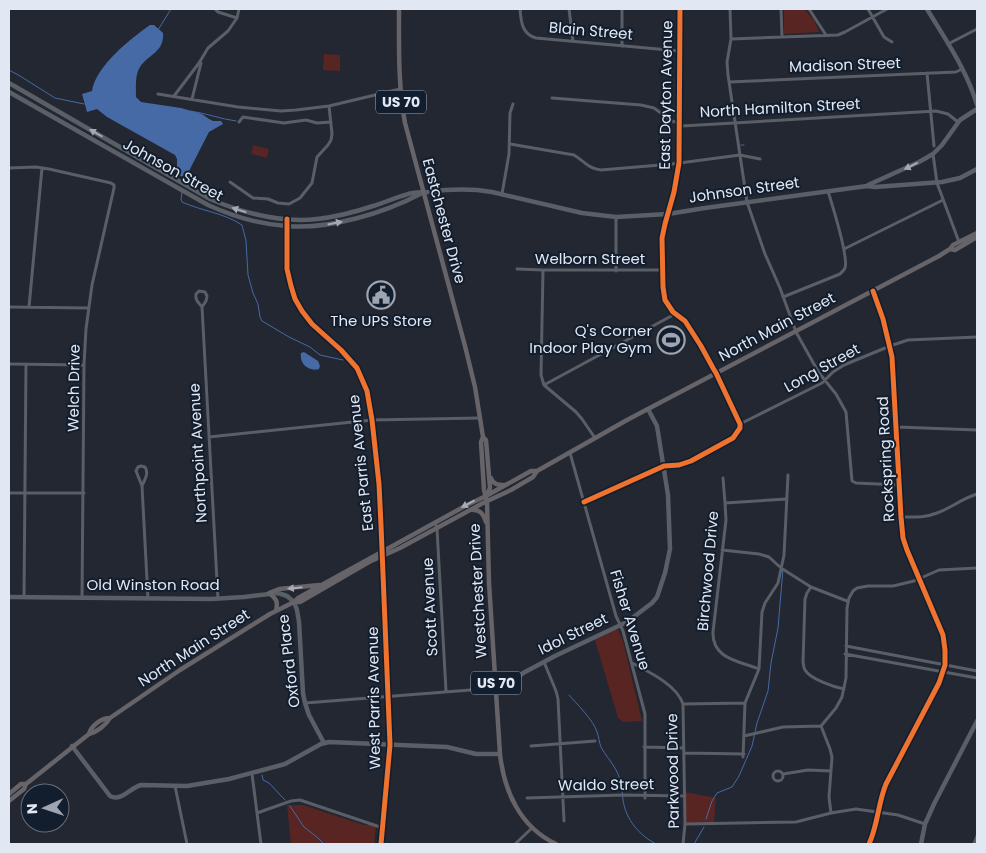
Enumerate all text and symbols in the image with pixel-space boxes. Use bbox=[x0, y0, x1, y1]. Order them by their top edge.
street label: Blain Street bbox=[548, 16, 634, 45]
street label: East Dayton Avenue bbox=[654, 20, 677, 170]
street label: Madison Street bbox=[789, 52, 901, 77]
road number: US 70 bbox=[376, 90, 426, 114]
street label: North Hamilton Street bbox=[699, 93, 861, 122]
one-way arrow bbox=[89, 129, 103, 137]
street label: Johnson Street bbox=[119, 133, 227, 206]
street label: Eastchester Drive bbox=[418, 156, 471, 286]
one-way arrow bbox=[903, 162, 918, 170]
street label: Johnson Street bbox=[687, 171, 801, 208]
one-way arrow bbox=[231, 205, 246, 213]
one-way arrow bbox=[327, 219, 342, 227]
street label: Welborn Street bbox=[535, 248, 645, 269]
public building icon: The UPS Store bbox=[366, 280, 396, 310]
street label: North Main Street bbox=[715, 287, 839, 366]
place label: The UPS Store bbox=[330, 310, 432, 331]
place label: Q's Corner Indoor Play Gym bbox=[529, 320, 652, 358]
sports icon: Q's Corner Indoor Play Gym bbox=[656, 325, 686, 355]
street label: Long Street bbox=[780, 338, 863, 397]
street label: Welch Drive bbox=[62, 344, 85, 432]
street label: Northpoint Avenue bbox=[183, 383, 212, 523]
street label: East Parris Avenue bbox=[343, 394, 378, 532]
street label: Rockspring Road bbox=[872, 396, 899, 522]
one-way arrow bbox=[461, 500, 474, 509]
street label: Birchwood Drive bbox=[692, 510, 723, 632]
street label: Westchester Drive bbox=[463, 523, 492, 659]
street label: Scott Avenue bbox=[416, 557, 443, 657]
street label: Fisher Avenue bbox=[605, 567, 656, 673]
street label: Old Winston Road bbox=[86, 574, 220, 595]
one-way arrow bbox=[287, 584, 303, 592]
street label: North Main Street bbox=[134, 604, 254, 692]
street label: Idol Street bbox=[534, 608, 611, 659]
street label: Oxford Place bbox=[272, 613, 305, 709]
street label: West Parris Avenue bbox=[362, 626, 385, 770]
road number: US 70 bbox=[471, 671, 521, 694]
street label: Parkwood Drive bbox=[661, 713, 684, 829]
street label: Waldo Street bbox=[558, 773, 654, 796]
north arrow bbox=[20, 783, 70, 833]
text: N bbox=[22, 803, 42, 814]

